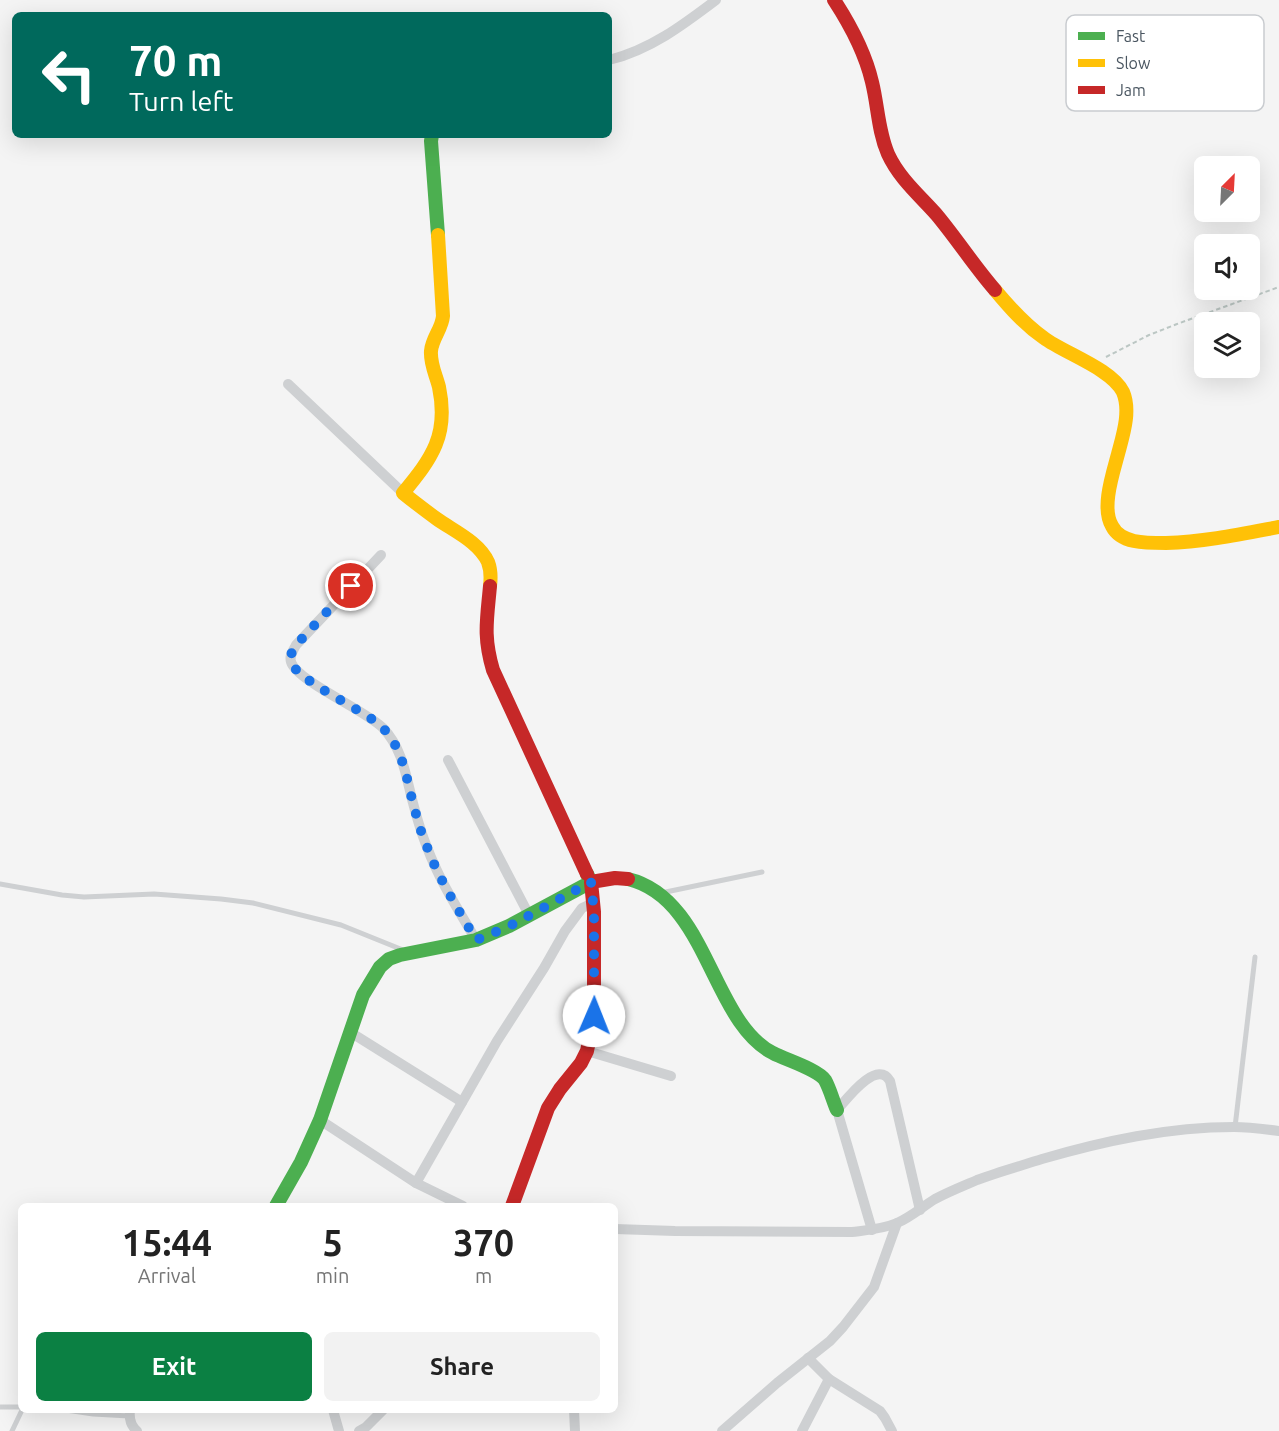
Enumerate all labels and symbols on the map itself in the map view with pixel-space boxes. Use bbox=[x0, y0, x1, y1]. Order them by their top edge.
legend bbox=[1066, 15, 1264, 111]
text: Fast bbox=[1116, 27, 1146, 45]
text: Slow bbox=[1116, 54, 1151, 72]
text: Jam bbox=[1116, 81, 1146, 99]
north arrow bbox=[1194, 156, 1260, 222]
pin bbox=[325, 560, 376, 611]
position arrow bbox=[562, 984, 626, 1048]

